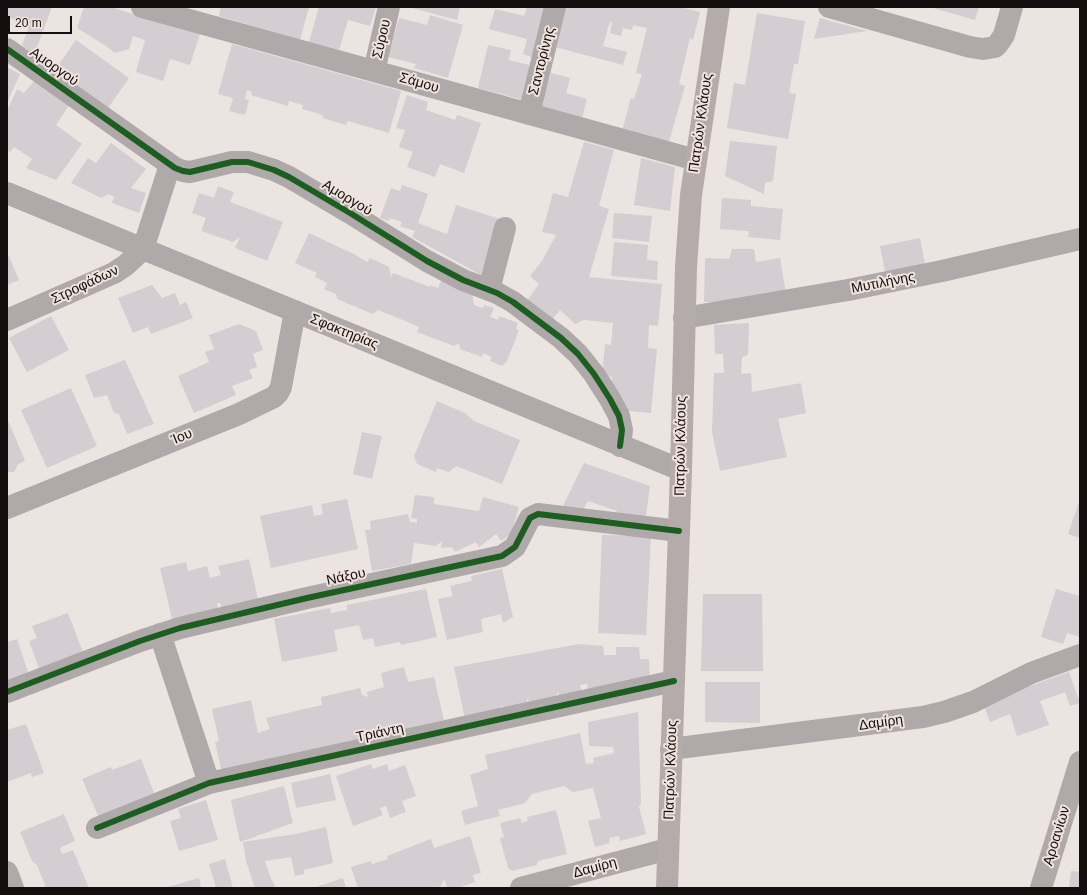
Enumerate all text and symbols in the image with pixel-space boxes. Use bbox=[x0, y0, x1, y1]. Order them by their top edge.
scale bar bbox=[10, 8, 74, 34]
text: 20 m bbox=[15, 16, 42, 30]
street label: Σύρου bbox=[369, 18, 395, 60]
street label: Σαντορίνης bbox=[525, 25, 559, 97]
street label: Αμοργού bbox=[26, 44, 82, 90]
street label: Σάμου bbox=[397, 69, 441, 97]
street label: Πατρών Κλάους bbox=[686, 72, 716, 174]
street label: Αμοργού bbox=[319, 176, 375, 220]
street label: Στροφάδων bbox=[49, 262, 121, 308]
street label: Μυτιλήνης bbox=[850, 269, 916, 297]
street label: Σφακτηρίας bbox=[307, 311, 381, 353]
street label: Πατρών Κλάους bbox=[672, 396, 690, 496]
street label: Ίου bbox=[169, 425, 195, 449]
street label: Νάξου bbox=[325, 565, 367, 589]
street label: Δαμίρη bbox=[858, 712, 904, 734]
street label: Τριάντη bbox=[355, 720, 405, 746]
street label: Πατρών Κλάους bbox=[661, 720, 681, 820]
street label: Αροανίων bbox=[1040, 804, 1074, 868]
street label: Δαμίρη bbox=[571, 854, 619, 882]

